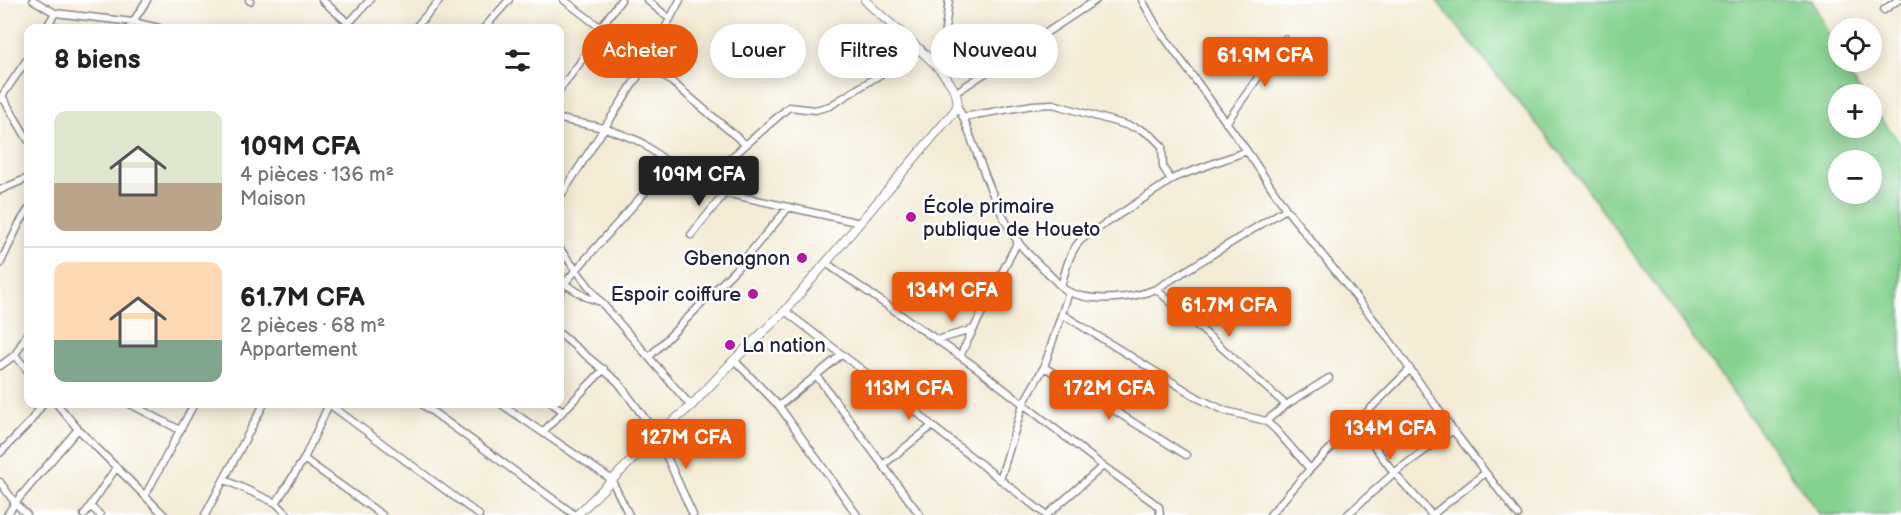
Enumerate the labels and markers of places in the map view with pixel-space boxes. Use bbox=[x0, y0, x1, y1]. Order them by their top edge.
pin: 61.9M CFA bbox=[1196, 37, 1334, 88]
pin: 109M CFA bbox=[637, 156, 761, 207]
place label: École primaire publique de Houeto bbox=[923, 194, 1100, 242]
marker: École primaire publique de Houeto bbox=[904, 210, 918, 224]
place label: Gbenagnon bbox=[684, 247, 790, 271]
marker: Gbenagnon bbox=[795, 251, 809, 265]
pin: 134M CFA bbox=[890, 272, 1014, 323]
place label: Espoir coiffure bbox=[611, 283, 741, 307]
marker: Espoir coiffure bbox=[746, 287, 760, 301]
pin: 61.7M CFA bbox=[1160, 287, 1298, 338]
place label: La nation bbox=[742, 334, 826, 358]
marker: La nation bbox=[723, 338, 737, 352]
pin: 113M CFA bbox=[847, 370, 971, 421]
pin: 172M CFA bbox=[1047, 370, 1171, 421]
pin: 134M CFA bbox=[1328, 410, 1452, 461]
pin: 127M CFA bbox=[624, 419, 748, 470]

